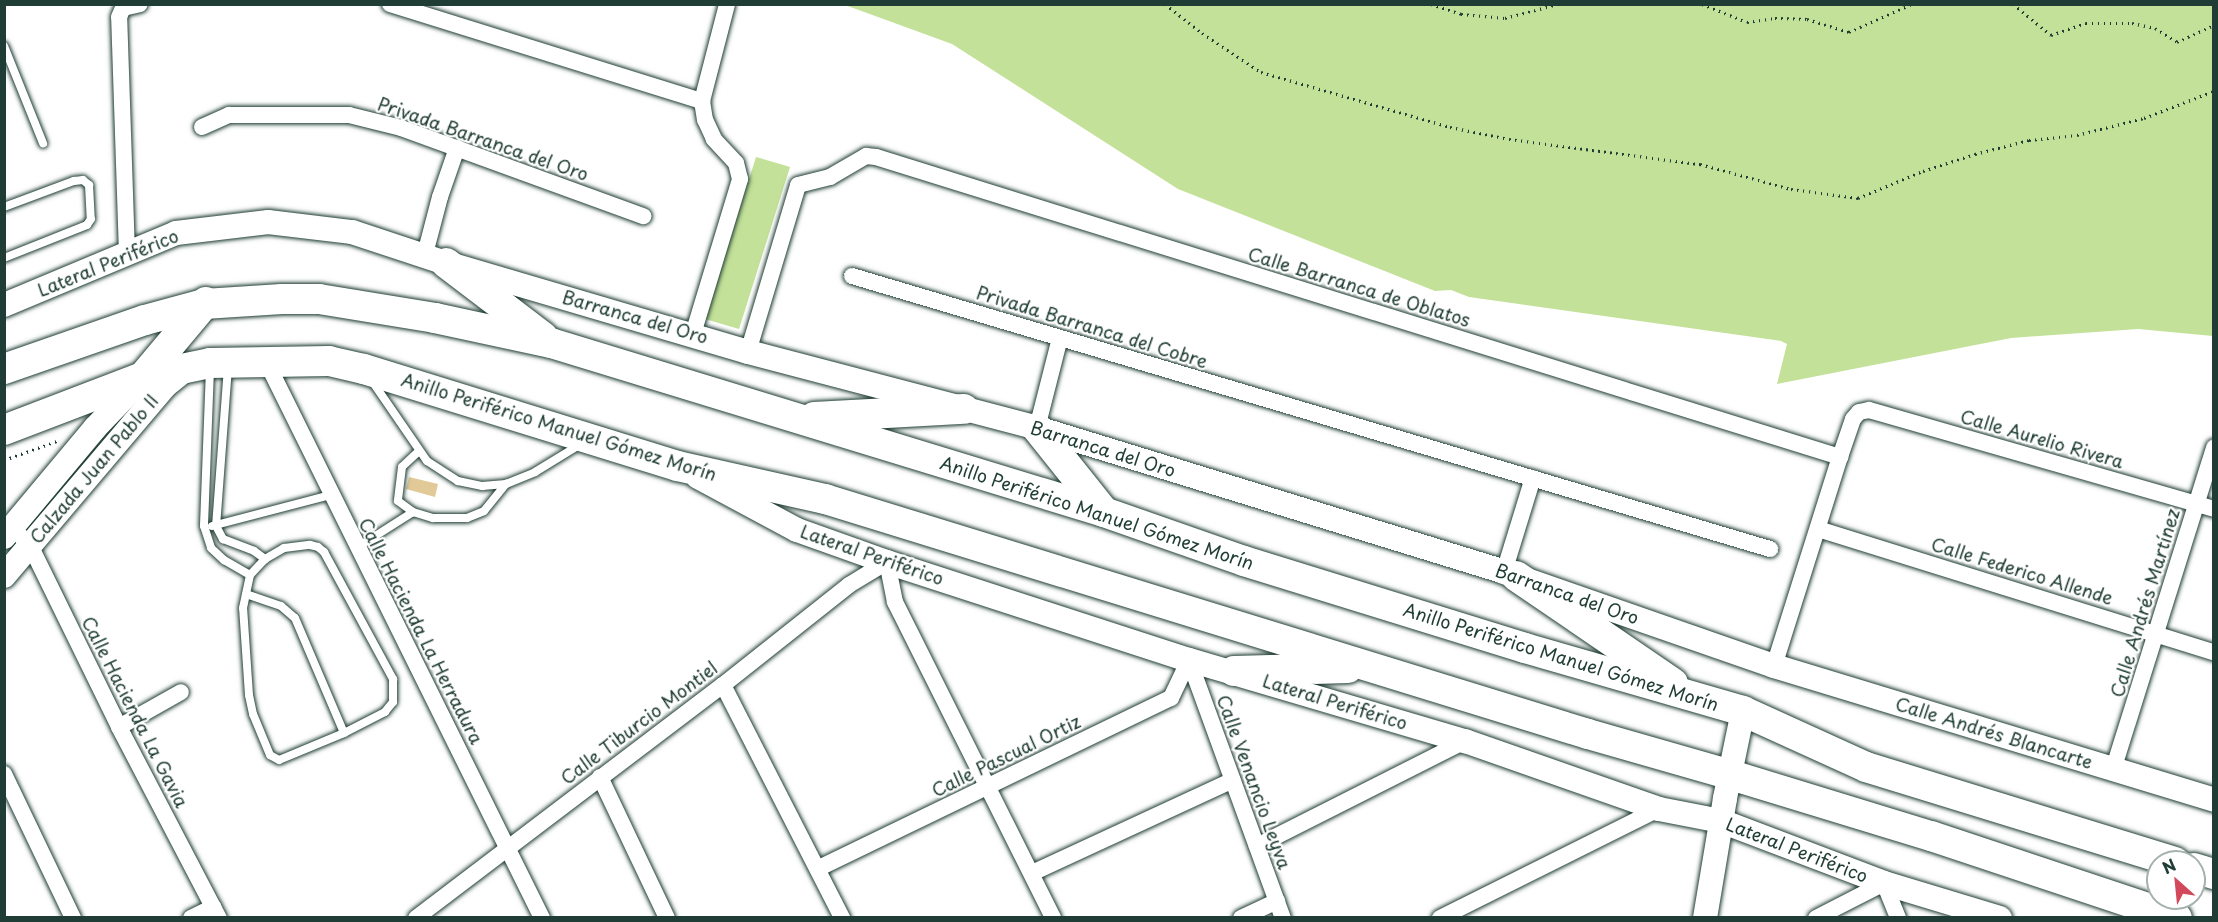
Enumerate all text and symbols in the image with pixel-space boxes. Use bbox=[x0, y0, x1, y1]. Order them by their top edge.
street label: Privada Barranca del Oro bbox=[374, 93, 592, 185]
street label: Lateral Periférico bbox=[35, 225, 181, 301]
street label: Calle Barranca de Oblatos bbox=[1246, 243, 1472, 331]
street label: Privada Barranca del Cobre bbox=[973, 281, 1211, 373]
street label: Barranca del Oro bbox=[560, 286, 710, 348]
street label: Anillo Periférico Manuel Gómez Morín bbox=[399, 369, 719, 485]
street label: Calzada Juan Pablo II bbox=[25, 390, 163, 548]
street label: Calle Aurelio Rivera bbox=[1957, 405, 2127, 473]
street label: Barranca del Oro bbox=[1028, 417, 1178, 481]
street label: Anillo Periférico Manuel Gómez Morín bbox=[937, 452, 1257, 574]
street label: Calle Andrés Martínez bbox=[2106, 506, 2184, 700]
street label: Calle Hacienda La Herradura bbox=[354, 513, 488, 749]
street label: Lateral Periférico bbox=[798, 520, 946, 590]
street label: Calle Federico Allende bbox=[1928, 533, 2116, 609]
street label: Barranca del Oro bbox=[1492, 559, 1642, 629]
street label: Anillo Periférico Manuel Gómez Morín bbox=[1401, 599, 1721, 715]
street label: Calle Hacienda La Gavia bbox=[77, 612, 193, 812]
street label: Calle Tiburcio Montiel bbox=[556, 657, 722, 789]
street label: Lateral Periférico bbox=[1260, 670, 1410, 734]
street label: Calle Venancio Leyva bbox=[1213, 692, 1295, 872]
street label: Calle Andrés Blancarte bbox=[1893, 693, 2095, 773]
street label: Calle Pascual Ortiz bbox=[927, 710, 1085, 802]
street label: Lateral Periférico bbox=[1723, 813, 1871, 887]
north arrow bbox=[2146, 850, 2206, 910]
text: N bbox=[2158, 852, 2180, 879]

